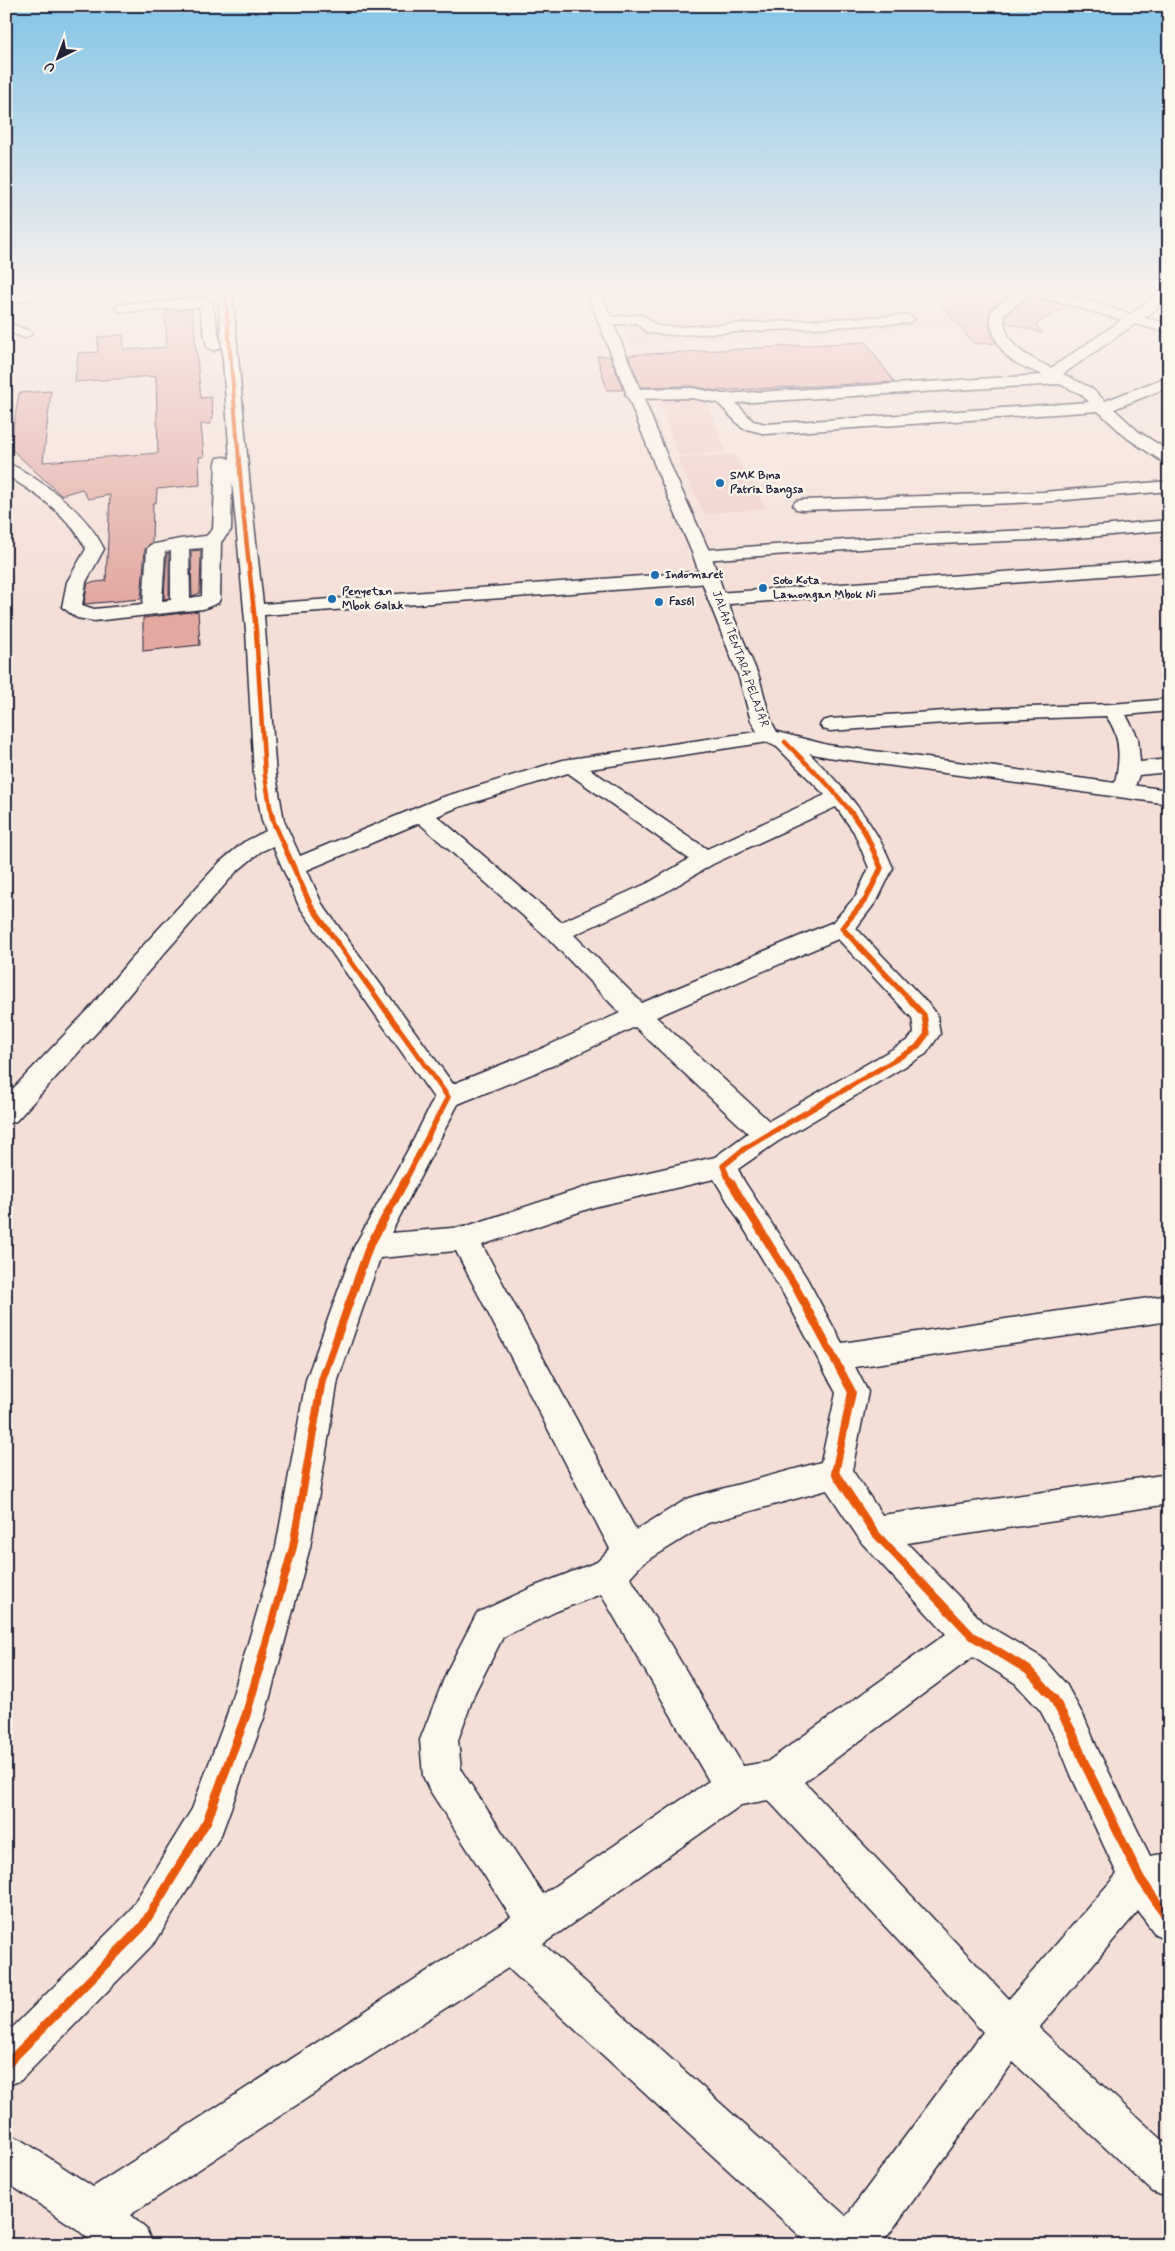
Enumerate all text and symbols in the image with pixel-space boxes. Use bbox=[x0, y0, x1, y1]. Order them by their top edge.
north arrow bbox=[32, 32, 82, 82]
text: U bbox=[41, 57, 59, 77]
place label: SMK Bina Patria Bangsa bbox=[730, 468, 803, 499]
marker: SMK Bina Patria Bangsa bbox=[714, 477, 726, 489]
place label: Indomaret bbox=[665, 567, 724, 583]
marker: Indomaret bbox=[649, 569, 661, 581]
place label: Soto Kota Lamongan Mbok Ni bbox=[773, 573, 876, 603]
marker: Soto Kota Lamongan Mbok Ni bbox=[757, 582, 769, 594]
place label: Penyetan Mbok Galak bbox=[342, 584, 404, 614]
street label: JALAN TENTARA PELAJAR bbox=[708, 588, 772, 730]
marker: Penyetan Mbok Galak bbox=[326, 593, 338, 605]
place label: Fasól bbox=[669, 594, 695, 610]
marker: Fasól bbox=[653, 596, 665, 608]

